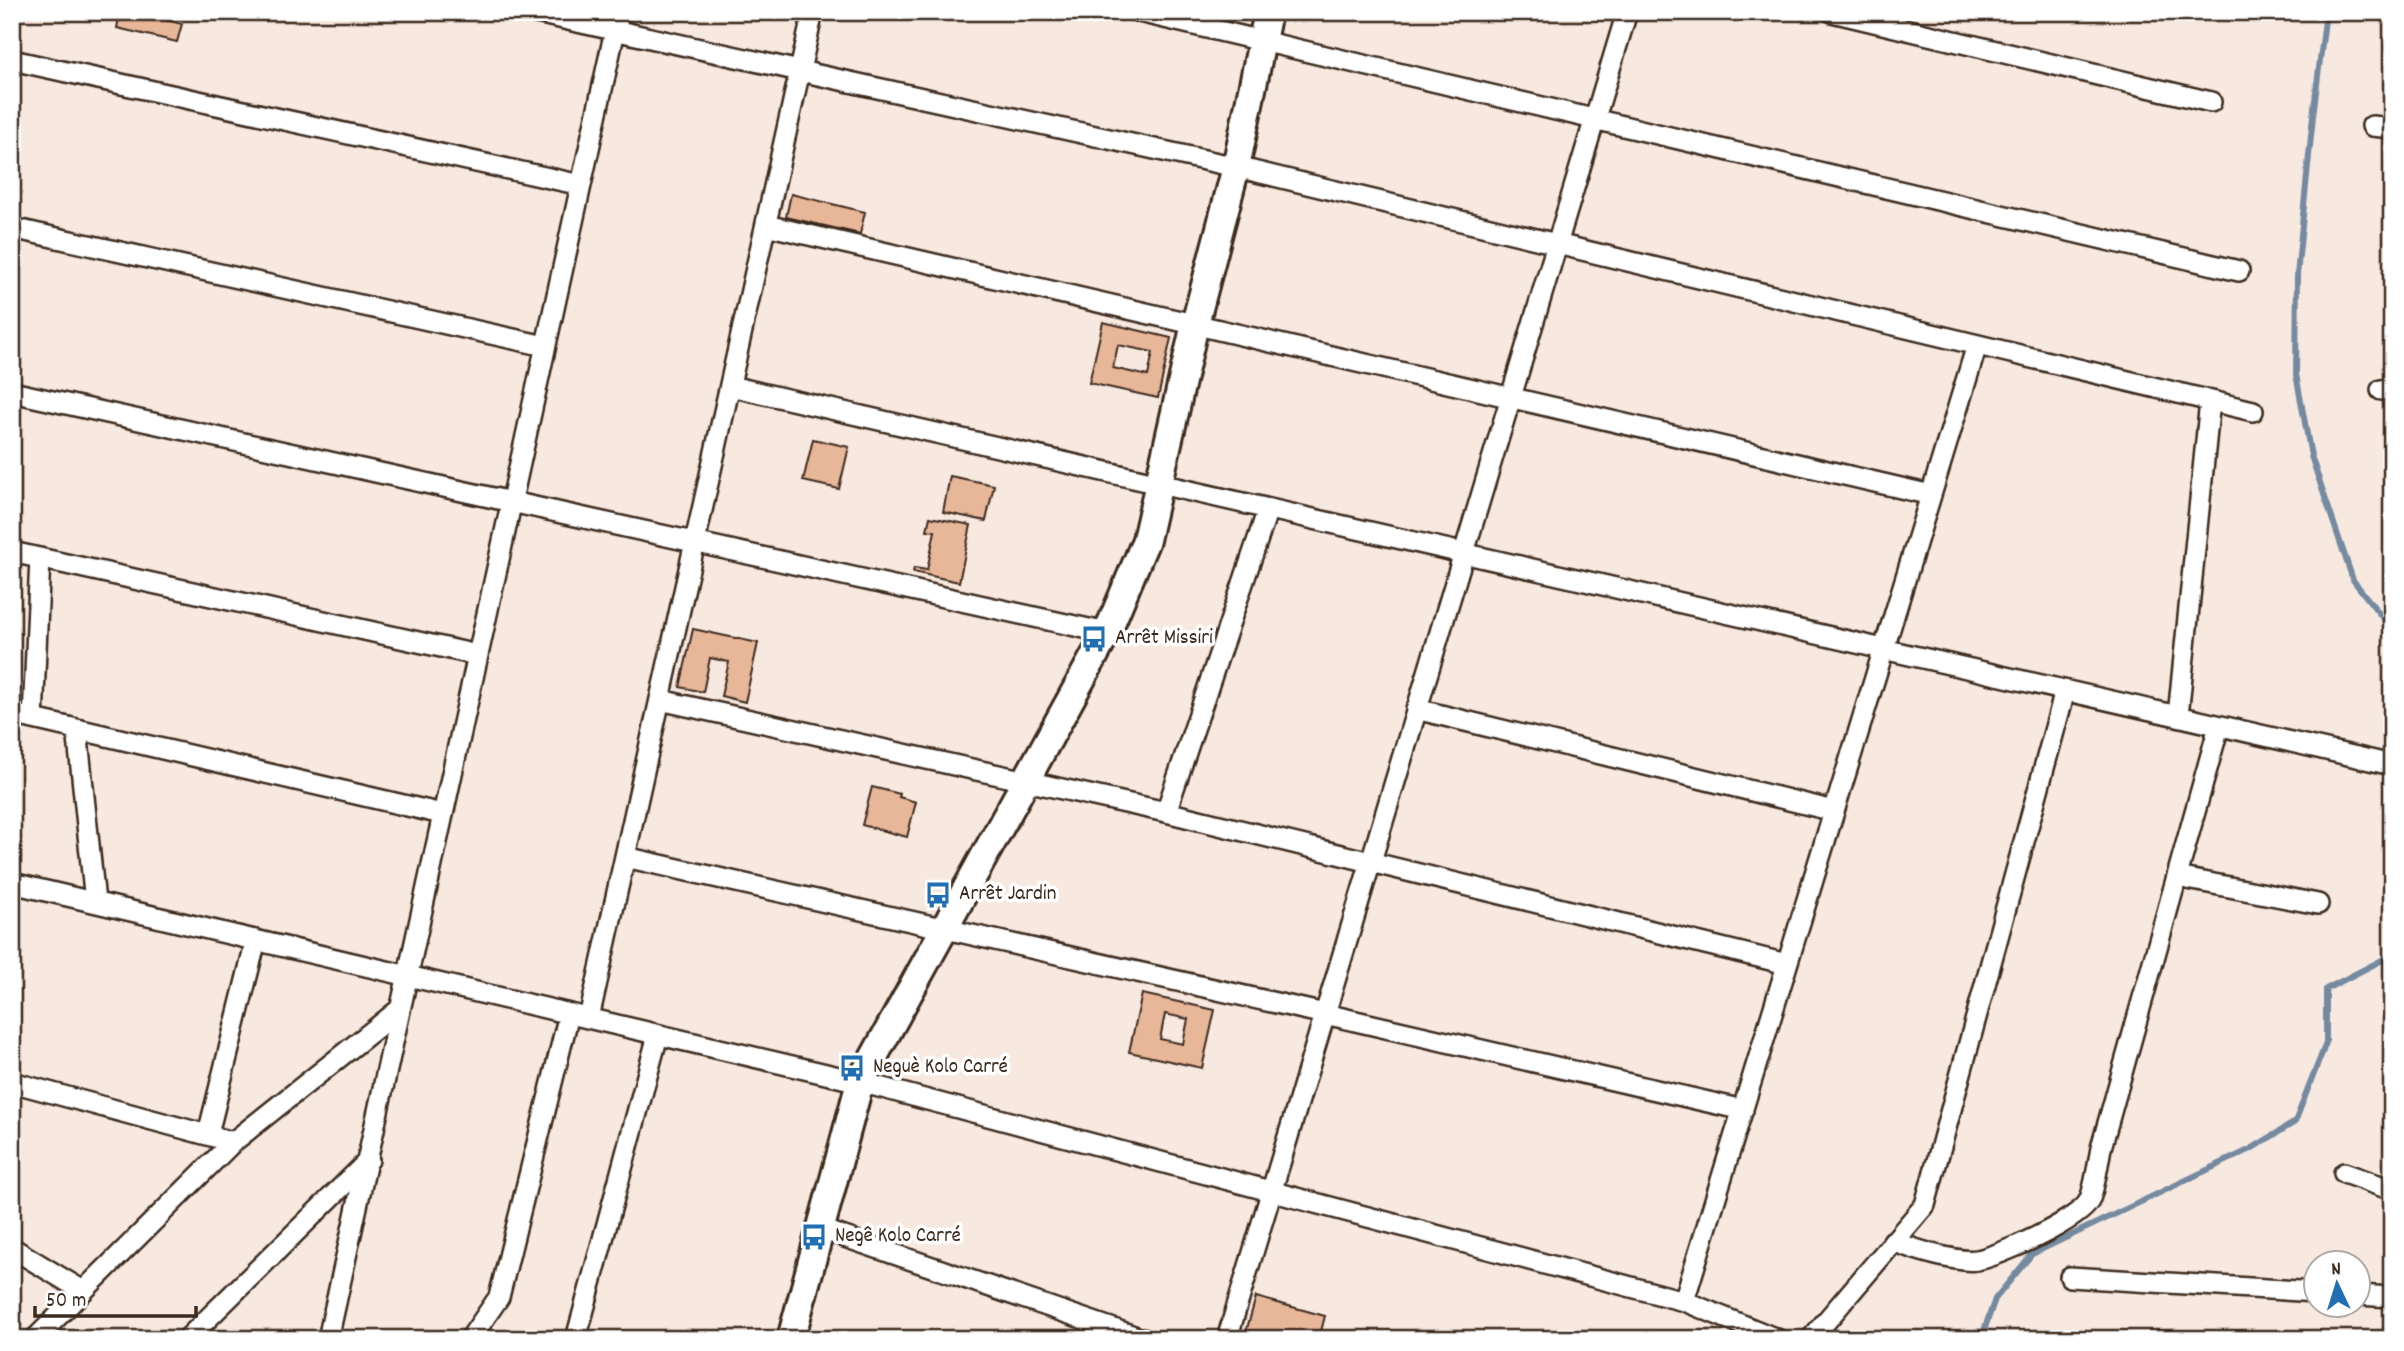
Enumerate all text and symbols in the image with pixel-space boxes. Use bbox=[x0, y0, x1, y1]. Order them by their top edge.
bus stop icon: Arrêt Missiri bbox=[1079, 624, 1109, 654]
place label: Arrêt Missiri bbox=[1115, 624, 1213, 654]
bus stop icon: Arrêt Jardin bbox=[923, 880, 953, 910]
place label: Arrêt Jardin bbox=[959, 880, 1056, 910]
bus stop icon: Neguè Kolo Carré bbox=[837, 1053, 867, 1083]
place label: Neguè Kolo Carré bbox=[873, 1053, 1008, 1083]
bus stop icon: Negê Kolo Carré bbox=[799, 1222, 829, 1252]
place label: Negê Kolo Carré bbox=[835, 1222, 961, 1252]
north arrow bbox=[2302, 1250, 2372, 1320]
text: N bbox=[2330, 1257, 2342, 1284]
scale bar bbox=[35, 1274, 196, 1318]
text: 50 m bbox=[46, 1287, 86, 1317]

